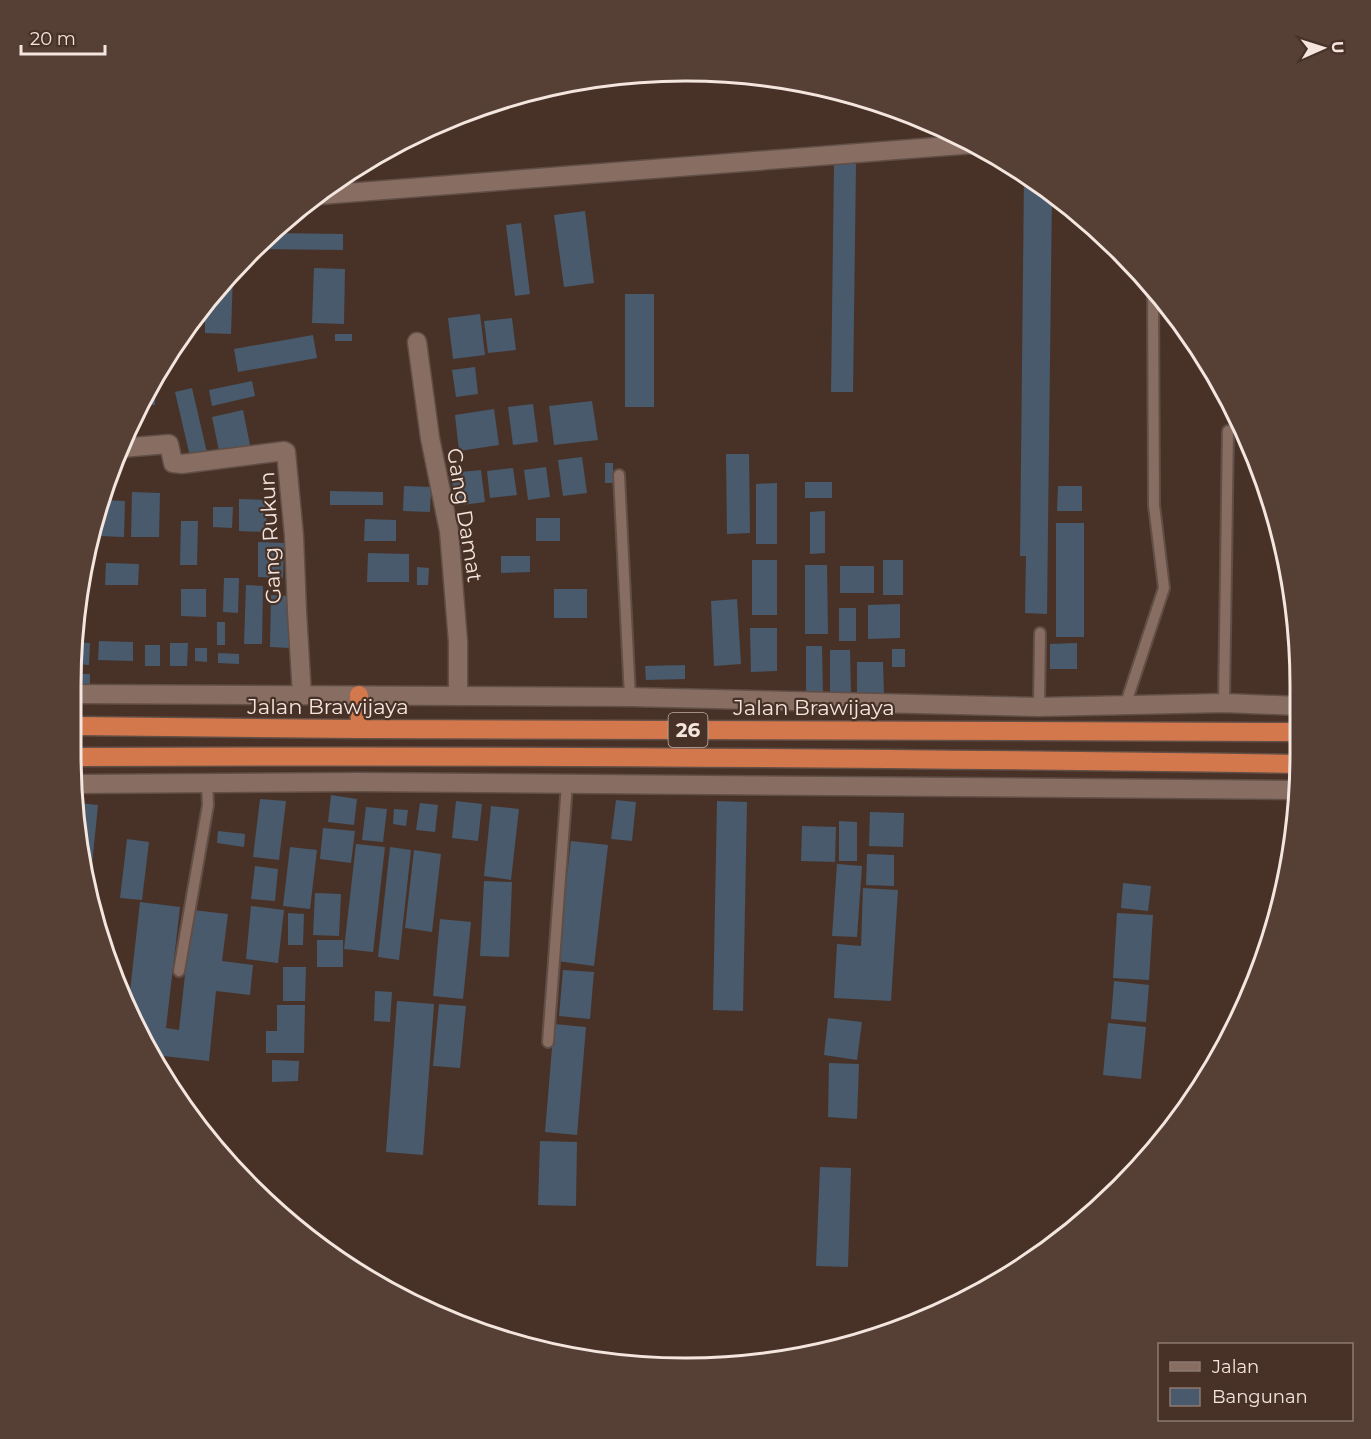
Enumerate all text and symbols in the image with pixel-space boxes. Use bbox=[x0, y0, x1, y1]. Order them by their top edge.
scale bar bbox=[21, 18, 105, 56]
north arrow bbox=[1293, 18, 1353, 78]
text: 20 m bbox=[30, 28, 76, 50]
text: U bbox=[1328, 40, 1347, 54]
street label: Gang Damat bbox=[442, 446, 488, 584]
street label: Gang Rukun bbox=[254, 471, 286, 605]
street label: Jalan Brawijaya bbox=[246, 694, 409, 719]
street label: Jalan Brawijaya bbox=[732, 695, 895, 720]
road number: 26 bbox=[668, 713, 708, 747]
legend bbox=[1158, 1343, 1353, 1421]
text: Jalan bbox=[1211, 1356, 1259, 1378]
text: Bangunan bbox=[1212, 1386, 1308, 1408]

